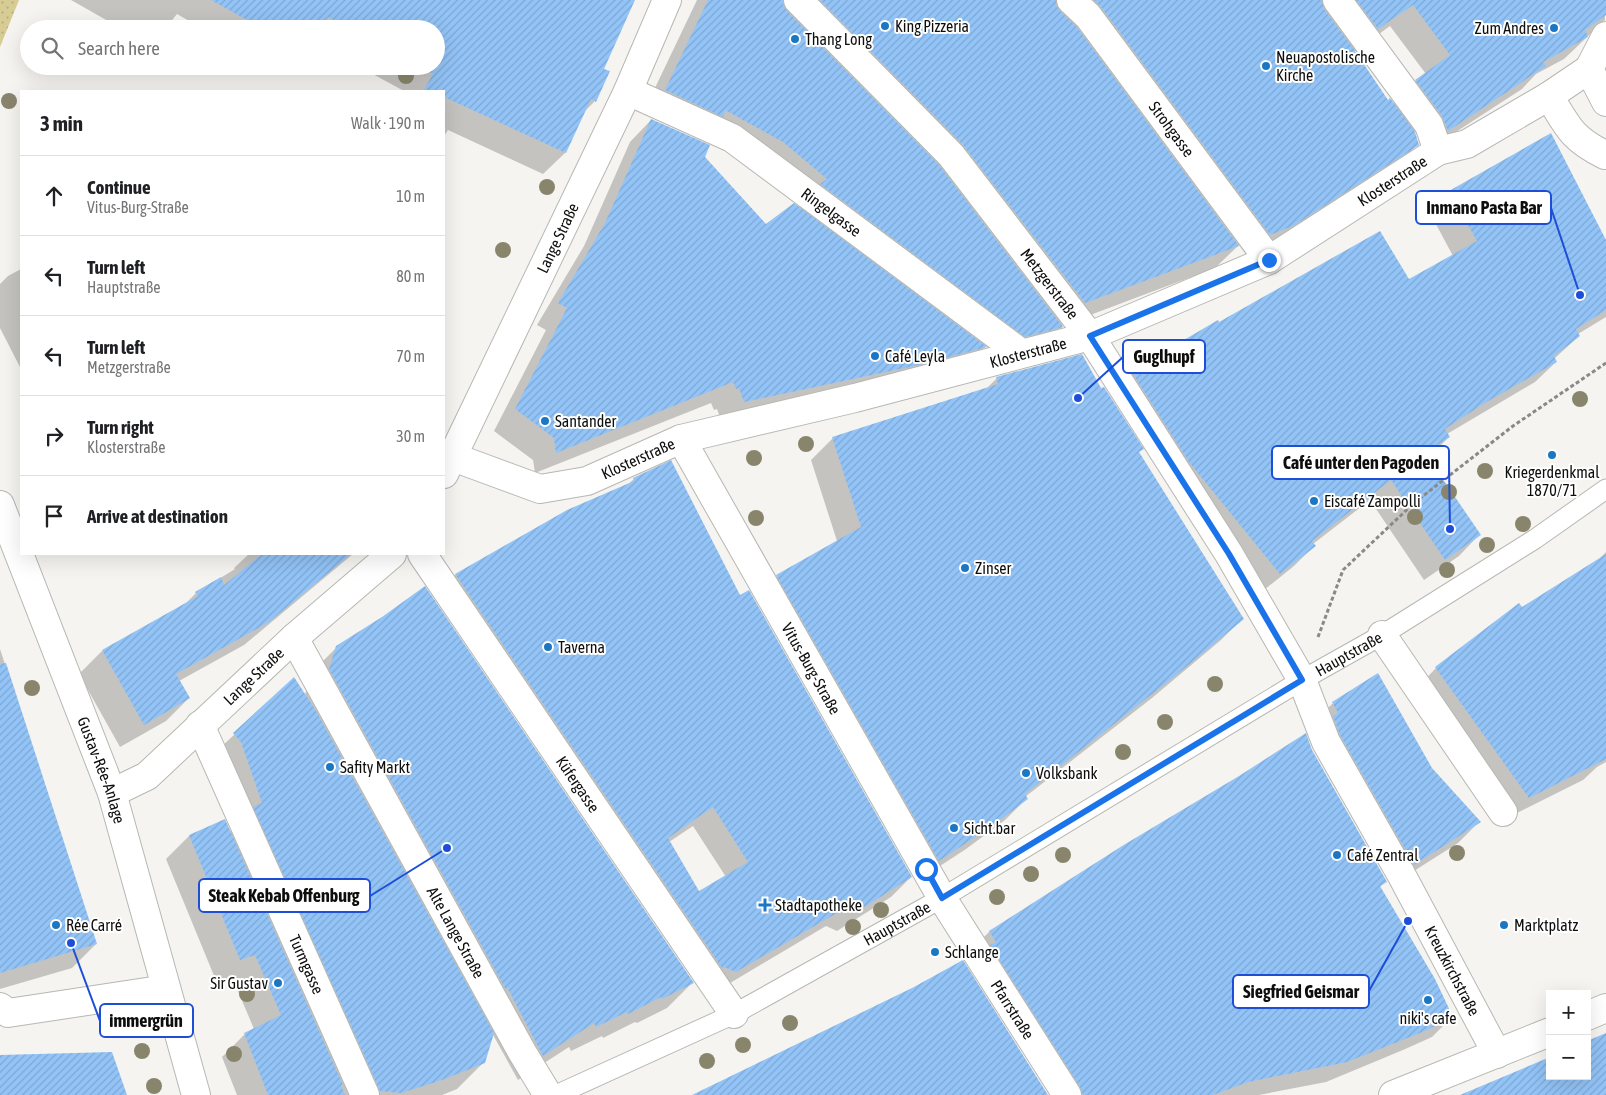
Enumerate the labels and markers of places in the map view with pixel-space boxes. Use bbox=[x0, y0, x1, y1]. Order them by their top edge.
place label: King Pizzeria bbox=[895, 17, 969, 36]
place label: Zum Andres bbox=[1475, 19, 1544, 37]
marker: King Pizzeria bbox=[879, 20, 891, 32]
marker: Zum Andres bbox=[1548, 22, 1560, 34]
place label: Thang Long bbox=[805, 30, 872, 49]
marker: Thang Long bbox=[789, 33, 801, 45]
place label: Neuapostolische Kirche bbox=[1276, 48, 1375, 84]
marker: Neuapostolische Kirche bbox=[1260, 60, 1272, 72]
callout: Inmano Pasta Bar bbox=[1416, 191, 1551, 224]
callout: Guglhupf bbox=[1123, 340, 1205, 373]
place label: Café Leyla bbox=[885, 347, 945, 366]
marker: Café Leyla bbox=[869, 350, 881, 362]
place label: Santander bbox=[555, 412, 617, 430]
marker: Santander bbox=[539, 415, 551, 427]
callout: Café unter den Pagoden bbox=[1272, 446, 1449, 479]
marker: Kriegerdenkmal 1870/71 bbox=[1546, 449, 1558, 461]
place label: Kriegerdenkmal 1870/71 bbox=[1505, 463, 1600, 499]
place label: Eiscafé Zampolli bbox=[1324, 492, 1421, 511]
marker: Eiscafé Zampolli bbox=[1308, 495, 1320, 507]
place label: Zinser bbox=[975, 559, 1012, 577]
marker: Zinser bbox=[959, 562, 971, 574]
place label: Taverna bbox=[558, 638, 605, 656]
marker: Taverna bbox=[542, 641, 554, 653]
place label: Safity Markt bbox=[340, 758, 411, 777]
marker: Safity Markt bbox=[324, 761, 336, 773]
place label: Volksbank bbox=[1036, 764, 1098, 782]
marker: Volksbank bbox=[1020, 767, 1032, 779]
place label: Sicht.bar bbox=[964, 819, 1016, 837]
marker: Sicht.bar bbox=[948, 822, 960, 834]
place label: Café Zentral bbox=[1347, 846, 1419, 864]
marker: Café Zentral bbox=[1331, 849, 1343, 861]
callout: Steak Kebab Offenburg bbox=[199, 879, 370, 912]
place label: Stadtapotheke bbox=[775, 896, 862, 915]
marker: Stadtapotheke bbox=[759, 899, 771, 911]
place label: Rée Carré bbox=[66, 916, 122, 934]
place label: Marktplatz bbox=[1514, 916, 1578, 935]
marker: Rée Carré bbox=[50, 919, 62, 931]
marker: Marktplatz bbox=[1498, 919, 1510, 931]
place label: Schlange bbox=[945, 943, 999, 962]
marker: Schlange bbox=[929, 946, 941, 958]
place label: Sir Gustav bbox=[210, 974, 268, 992]
callout: Siegfried Geismar bbox=[1233, 975, 1369, 1008]
marker: Sir Gustav bbox=[272, 977, 284, 989]
marker: niki's cafe bbox=[1422, 994, 1434, 1006]
callout: immergrün bbox=[100, 1004, 193, 1037]
place label: niki's cafe bbox=[1399, 1009, 1457, 1027]

